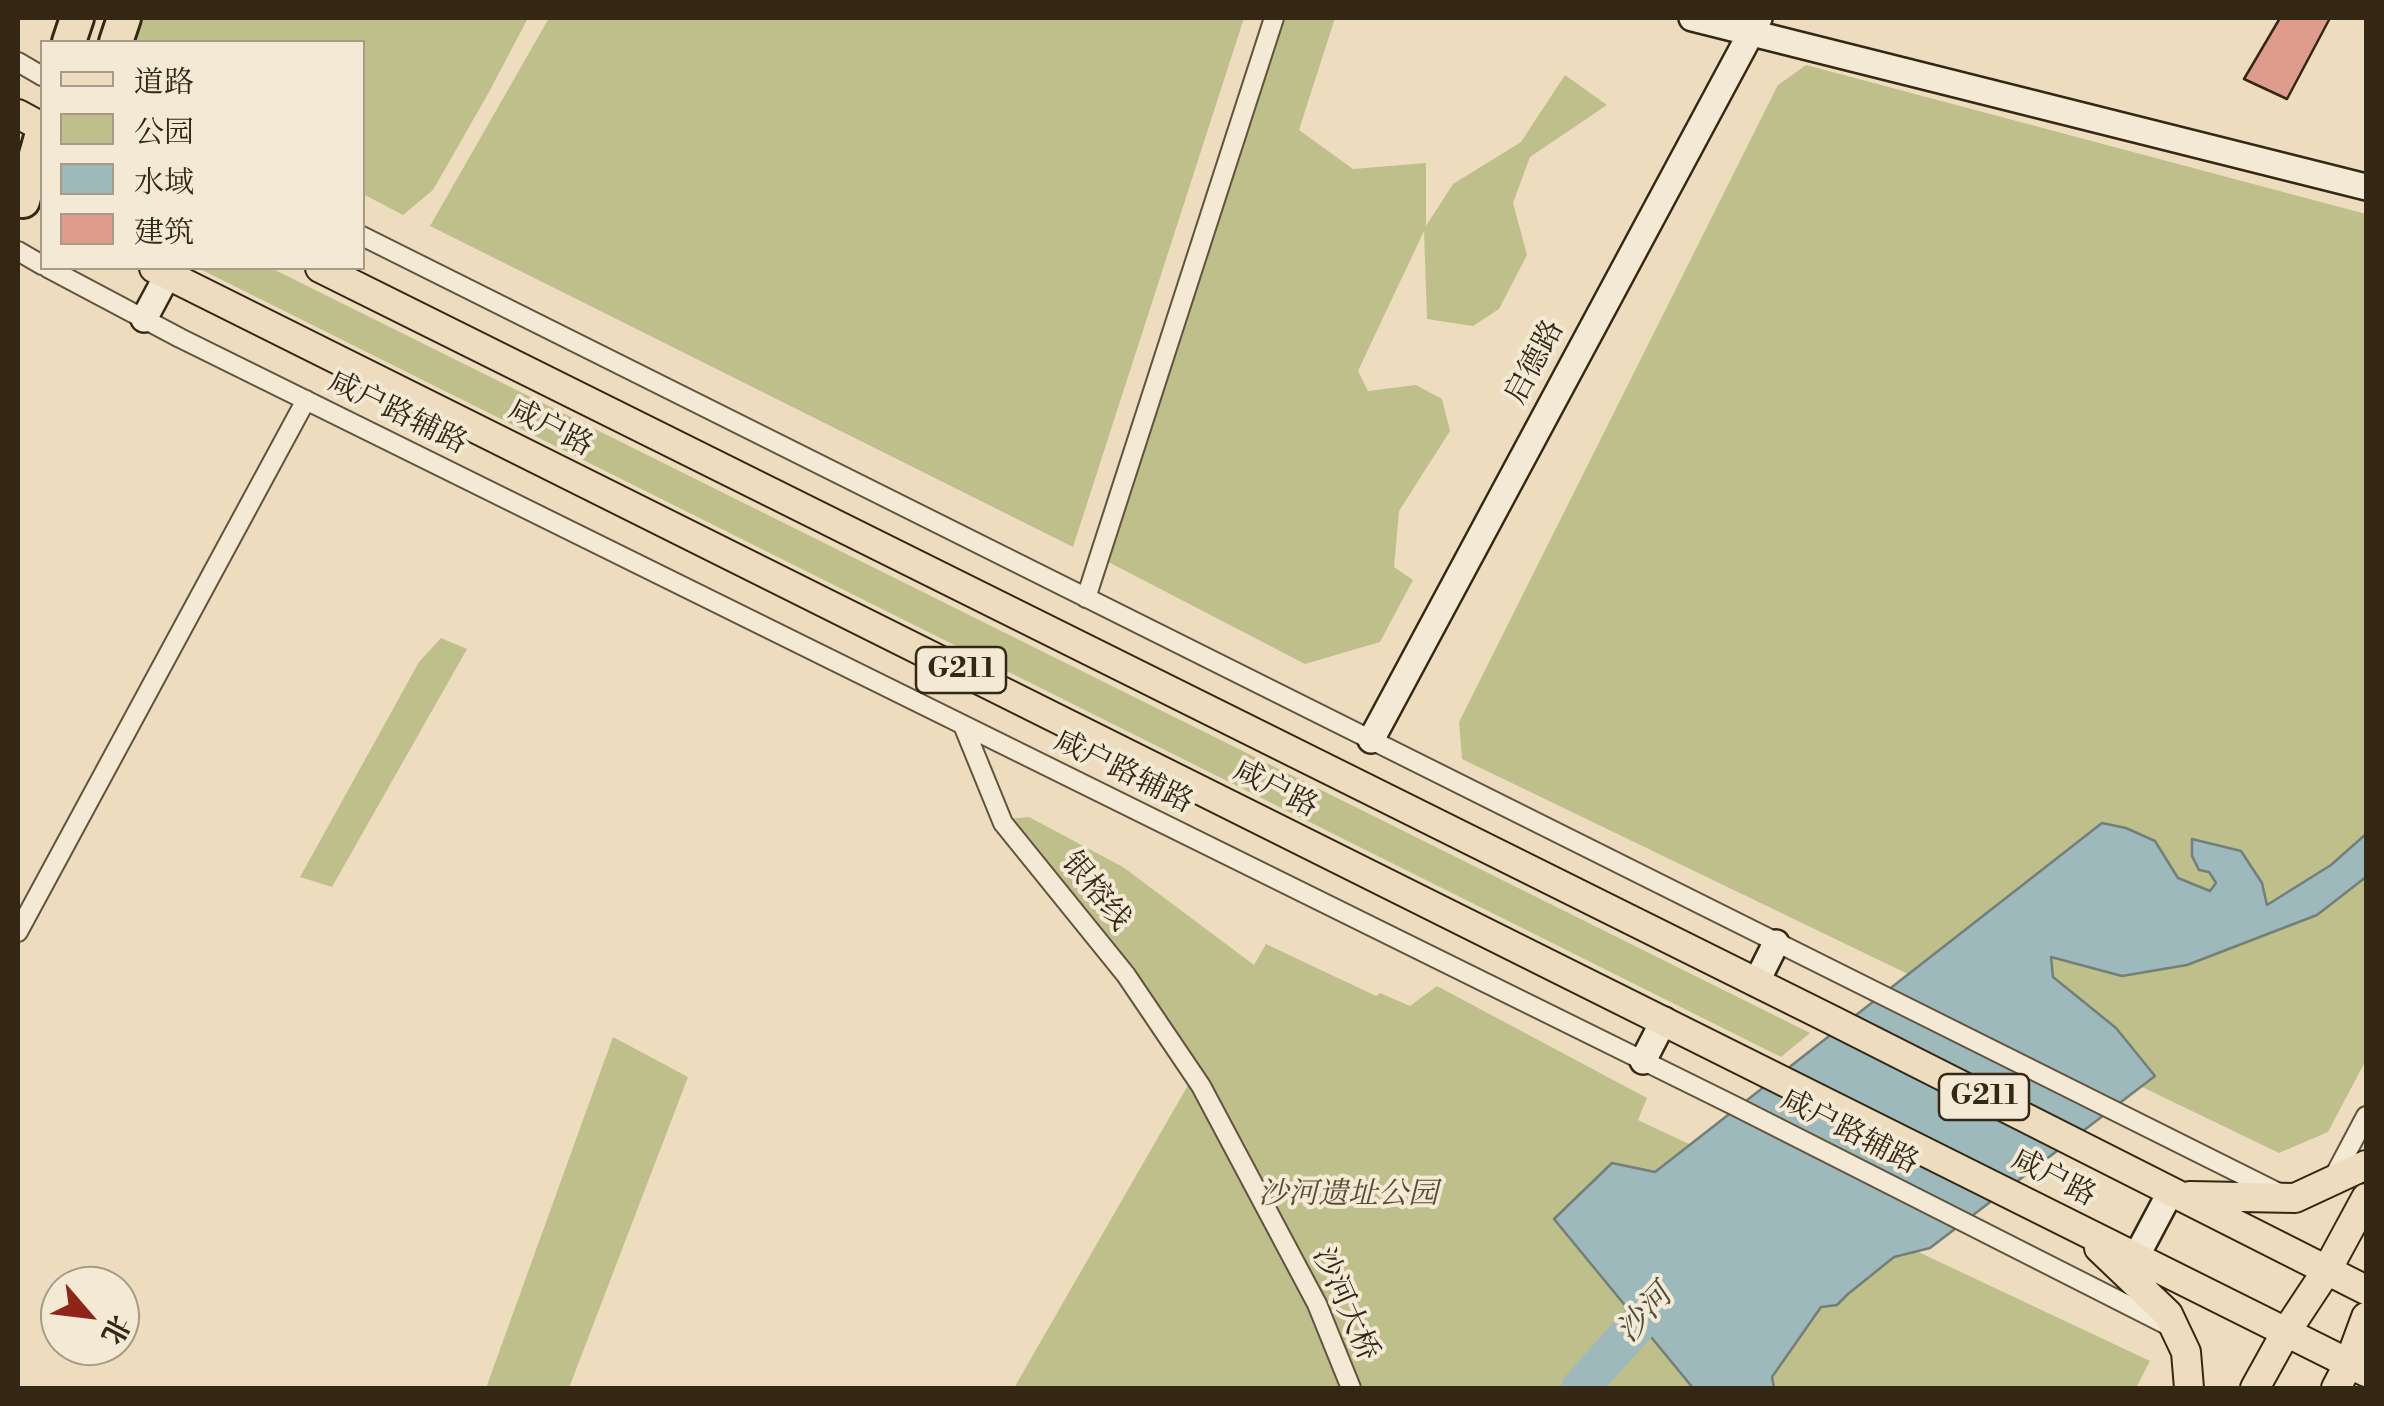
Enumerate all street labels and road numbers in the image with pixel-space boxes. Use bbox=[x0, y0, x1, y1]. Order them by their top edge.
street label: 启德路 bbox=[1499, 315, 1573, 411]
street label: 咸户路辅路 bbox=[322, 365, 472, 463]
street label: 咸户路 bbox=[502, 393, 598, 465]
road number: G211 bbox=[916, 647, 1006, 693]
street label: 咸户路辅路 bbox=[1048, 724, 1198, 822]
street label: 咸户路 bbox=[1227, 754, 1323, 826]
street label: 银榕线 bbox=[1053, 846, 1137, 938]
road number: G211 bbox=[1939, 1074, 2029, 1120]
street label: 咸户路辅路 bbox=[1774, 1083, 1924, 1183]
street label: 咸户路 bbox=[2005, 1143, 2101, 1215]
street label: 沙河大桥 bbox=[1303, 1243, 1385, 1367]

